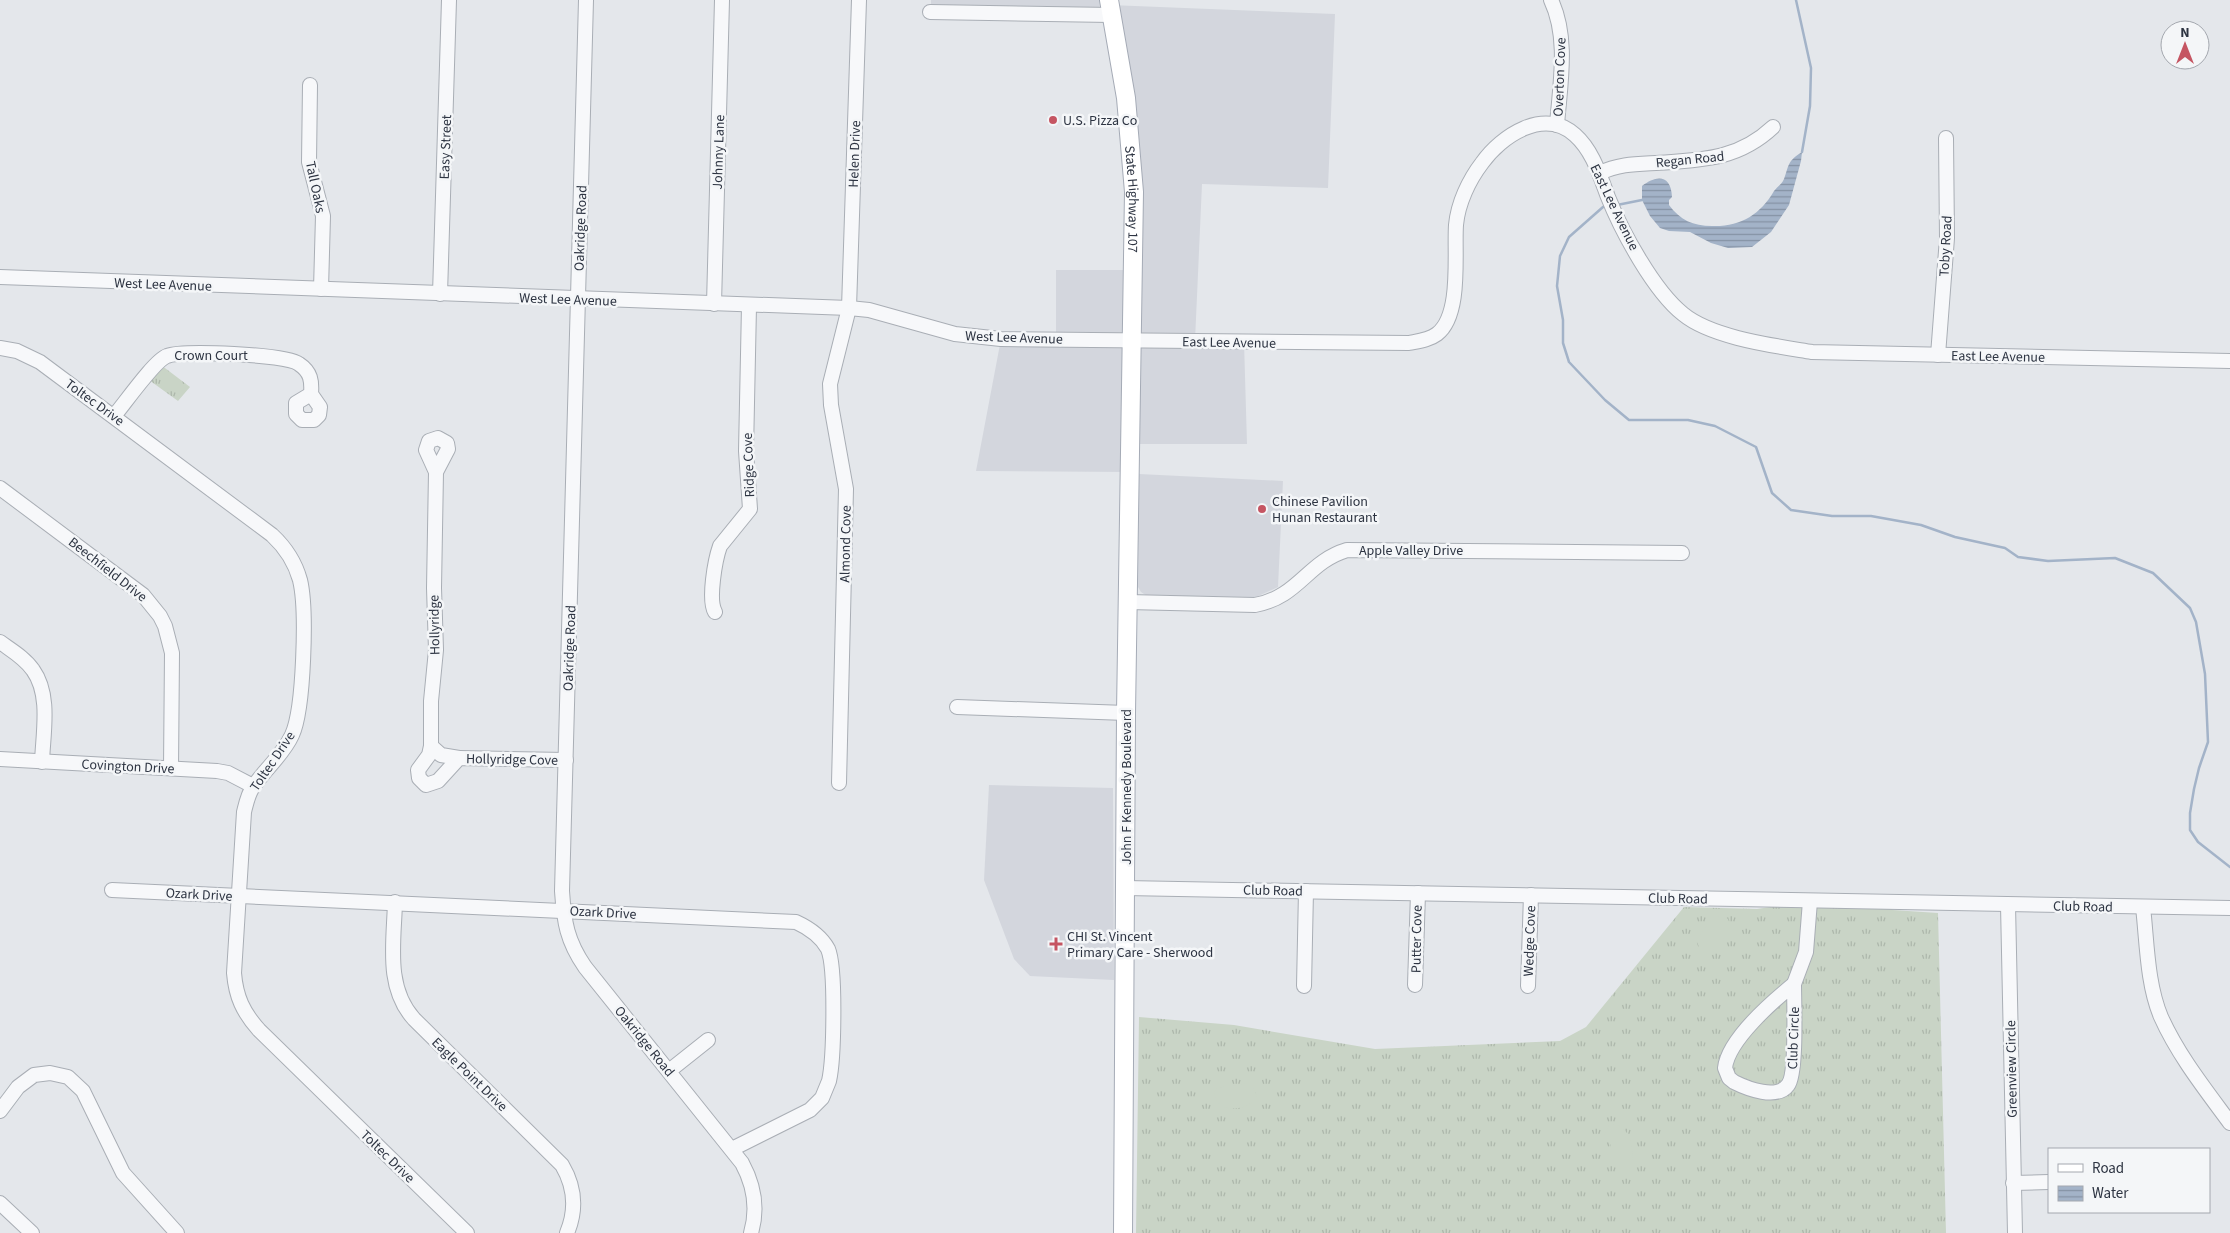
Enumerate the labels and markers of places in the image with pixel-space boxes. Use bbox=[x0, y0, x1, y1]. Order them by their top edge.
place label: U.S. Pizza Co bbox=[1063, 111, 1137, 131]
marker: U.S. Pizza Co bbox=[1047, 114, 1059, 126]
place label: Chinese Pavilion Hunan Restaurant bbox=[1272, 492, 1378, 528]
marker: Chinese Pavilion Hunan Restaurant bbox=[1256, 503, 1268, 515]
place label: CHI St. Vincent Primary Care - Sherwood bbox=[1067, 927, 1213, 963]
marker: CHI St. Vincent Primary Care - Sherwood bbox=[1049, 937, 1063, 951]

